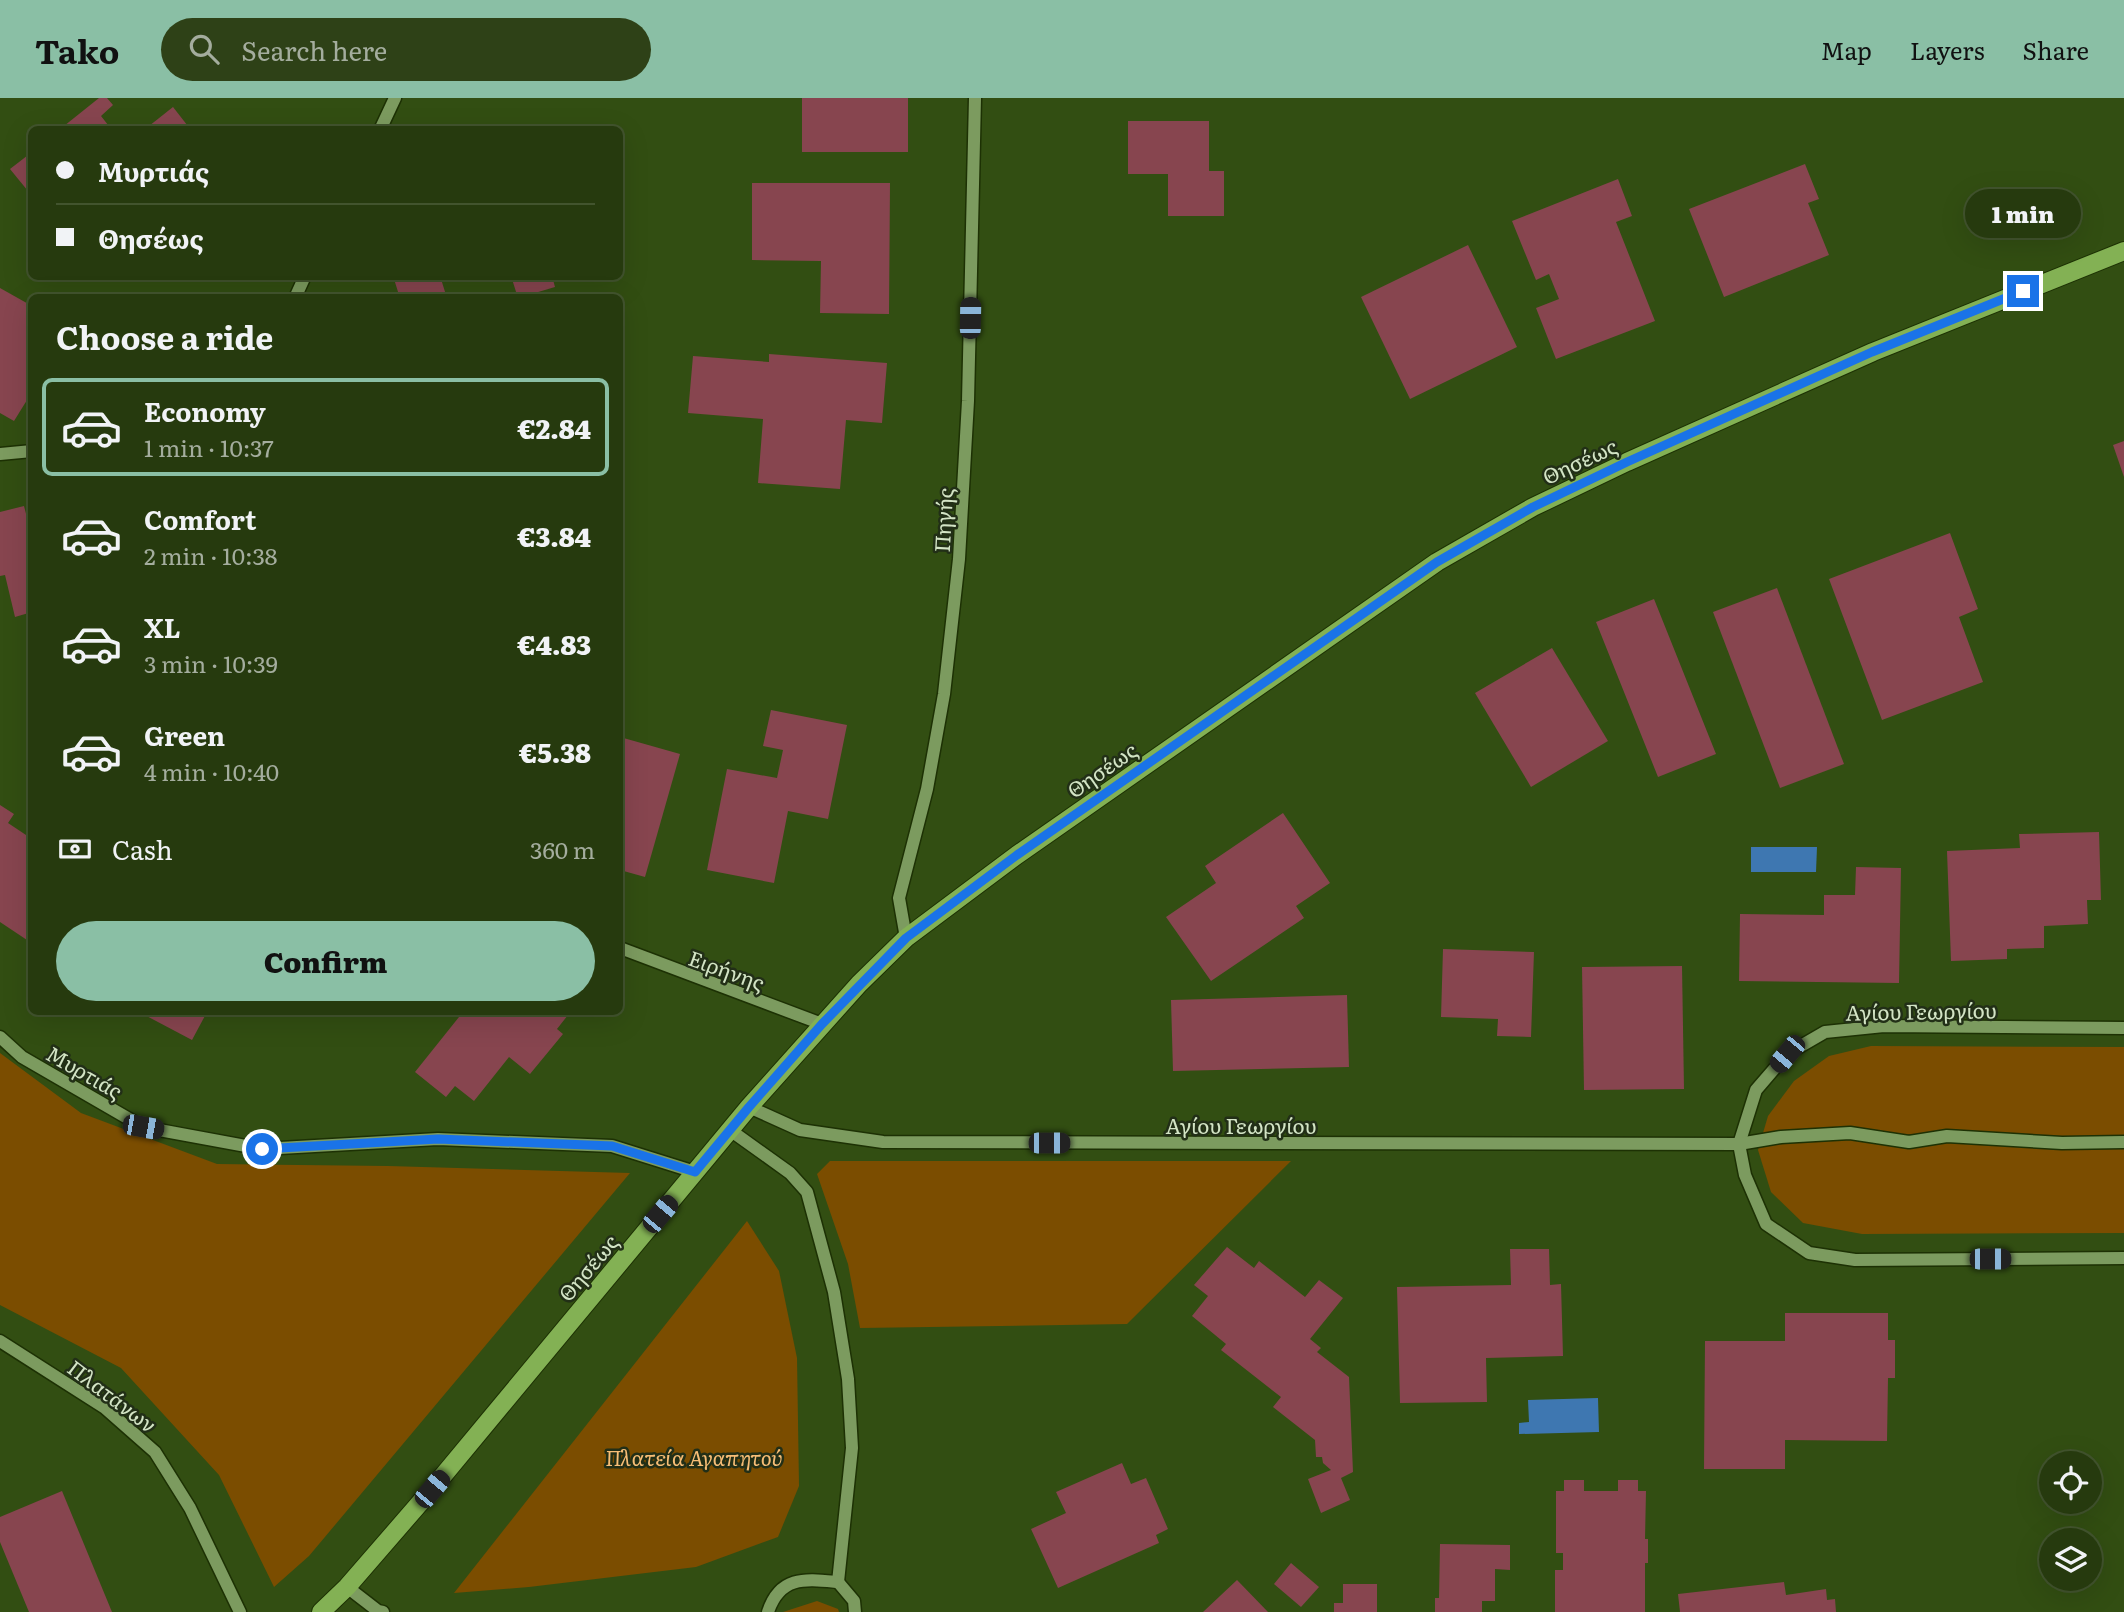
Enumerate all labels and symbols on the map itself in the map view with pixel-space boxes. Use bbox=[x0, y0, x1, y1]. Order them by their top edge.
callout: 1 min bbox=[1965, 190, 2081, 238]
route end bbox=[2007, 275, 2039, 307]
car bbox=[960, 297, 981, 339]
street label: Θησέως bbox=[1536, 429, 1622, 491]
street label: Πηγής bbox=[925, 487, 959, 553]
street label: Θησέως bbox=[1060, 733, 1142, 805]
street label: Ειρήνης bbox=[685, 941, 769, 997]
street label: Αγίου Γεωργίου bbox=[1845, 993, 1997, 1027]
car bbox=[1766, 1031, 1809, 1077]
street label: Μυρτιάς bbox=[41, 1037, 129, 1105]
street label: Αγίου Γεωργίου bbox=[1165, 1109, 1317, 1140]
car bbox=[121, 1113, 166, 1141]
route start bbox=[246, 1133, 278, 1165]
car bbox=[1029, 1133, 1071, 1154]
car bbox=[639, 1191, 682, 1237]
street label: Θησέως bbox=[550, 1227, 624, 1307]
car bbox=[1970, 1249, 2012, 1270]
street label: Πλατάνων bbox=[62, 1351, 164, 1439]
park label: Πλατεία Αγαπητού bbox=[605, 1441, 783, 1472]
car bbox=[411, 1466, 454, 1512]

